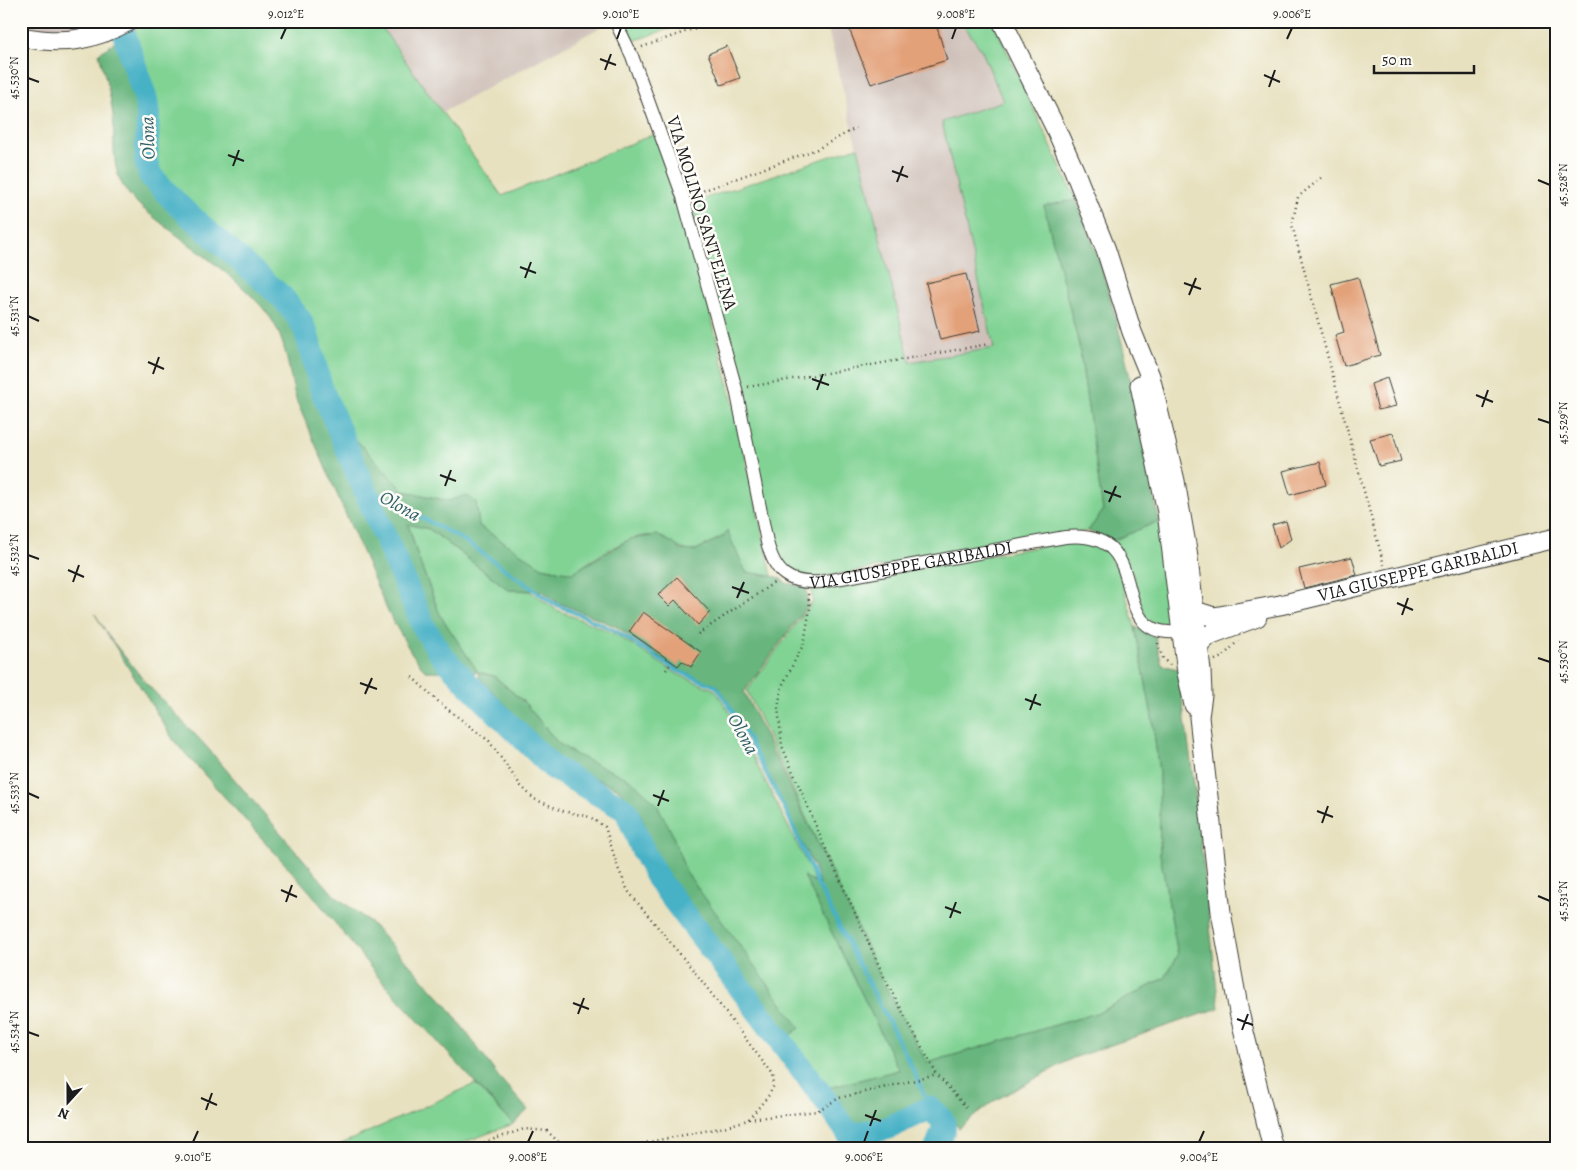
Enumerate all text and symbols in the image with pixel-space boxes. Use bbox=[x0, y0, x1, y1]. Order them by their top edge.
text: 9.012°E bbox=[268, 6, 304, 22]
text: 9.010°E bbox=[603, 6, 639, 22]
text: 9.008°E bbox=[937, 6, 975, 22]
text: 9.006°E bbox=[1273, 6, 1311, 22]
scale bar bbox=[1374, 42, 1474, 74]
text: 50 m bbox=[1382, 50, 1412, 70]
text: 45.530°N bbox=[6, 56, 22, 100]
street label: VIA MOLINO SANT'ELENA bbox=[661, 112, 743, 314]
water label: Olona bbox=[134, 116, 162, 160]
text: 45.528°N bbox=[1555, 163, 1571, 207]
text: 45.531°N bbox=[6, 295, 22, 336]
text: 45.529°N bbox=[1555, 401, 1571, 444]
water label: Olona bbox=[375, 484, 425, 528]
text: 45.532°N bbox=[6, 533, 22, 576]
street label: VIA GIUSEPPE GARIBALDI bbox=[808, 535, 1014, 594]
street label: VIA GIUSEPPE GARIBALDI bbox=[1314, 536, 1521, 608]
text: 45.530°N bbox=[1555, 640, 1571, 684]
water label: Olona bbox=[721, 709, 765, 759]
text: 45.533°N bbox=[6, 772, 22, 814]
text: 45.531°N bbox=[1555, 880, 1571, 921]
text: 45.534°N bbox=[6, 1011, 22, 1053]
north arrow bbox=[42, 1078, 92, 1128]
text: N bbox=[55, 1103, 72, 1124]
text: 9.010°E bbox=[175, 1149, 211, 1165]
text: 9.008°E bbox=[509, 1149, 547, 1165]
text: 9.006°E bbox=[845, 1149, 883, 1165]
text: 9.004°E bbox=[1180, 1149, 1218, 1165]

